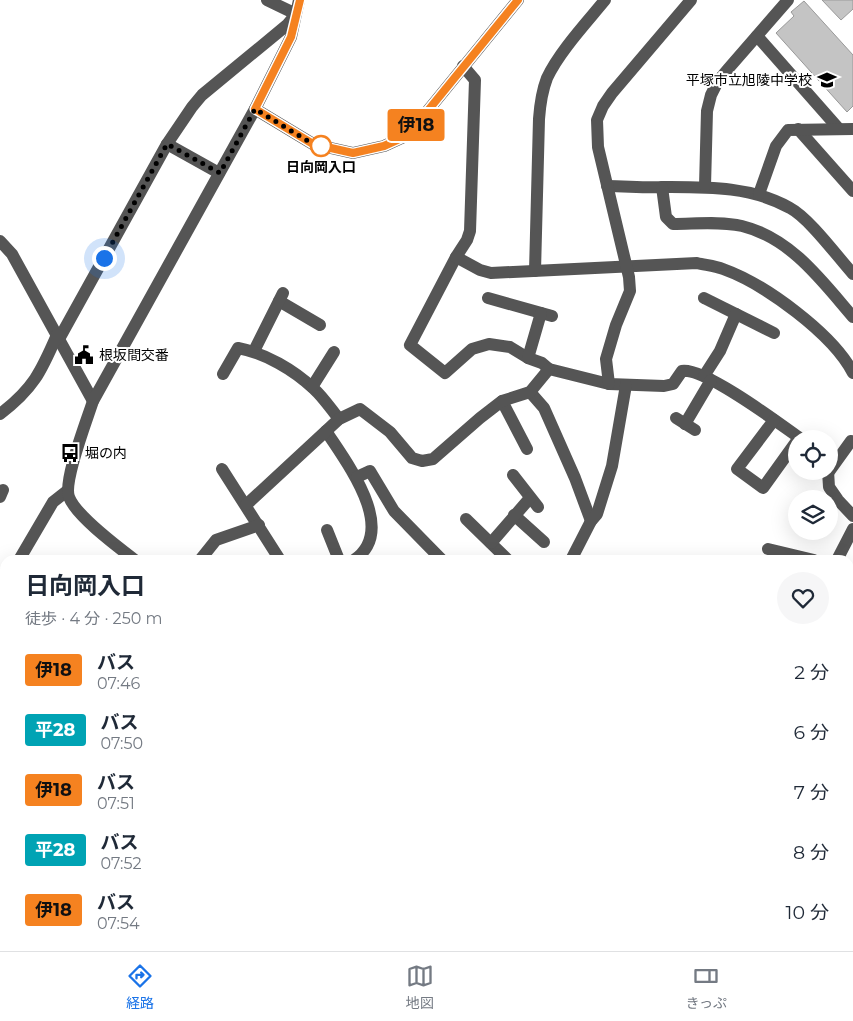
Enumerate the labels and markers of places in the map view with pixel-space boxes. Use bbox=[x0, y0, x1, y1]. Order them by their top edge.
school or university icon: 平塚市立旭陵中学校 bbox=[816, 69, 838, 91]
place label: 平塚市立旭陵中学校 bbox=[686, 71, 812, 89]
marker: 日向岡入口 bbox=[310, 135, 332, 157]
place label: 日向岡入口 bbox=[286, 158, 356, 176]
public building icon: 根坂間交番 bbox=[73, 344, 95, 366]
place label: 根坂間交番 bbox=[99, 346, 169, 364]
bus stop icon: 堀の内 bbox=[59, 442, 81, 464]
place label: 堀の内 bbox=[85, 444, 127, 462]

